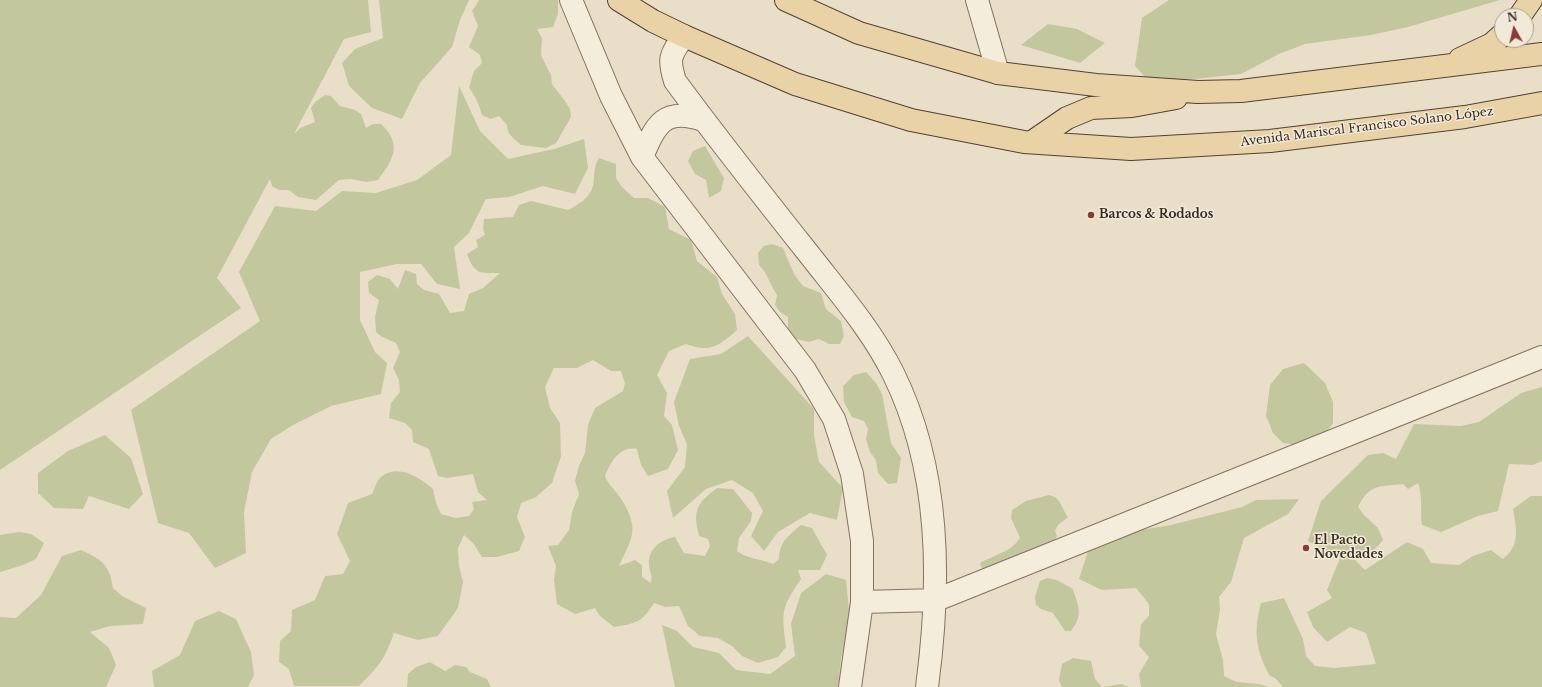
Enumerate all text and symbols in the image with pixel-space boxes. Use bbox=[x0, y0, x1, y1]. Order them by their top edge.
north arrow bbox=[1494, 8, 1534, 48]
text: N bbox=[1506, 9, 1519, 25]
street label: Avenida Mariscal Francisco Solano López bbox=[1240, 104, 1494, 150]
place label: Barcos & Rodados bbox=[1099, 208, 1213, 222]
marker: Barcos & Rodados bbox=[1086, 210, 1096, 220]
place label: El Pacto Novedades bbox=[1314, 534, 1383, 562]
marker: El Pacto Novedades bbox=[1301, 543, 1311, 553]

